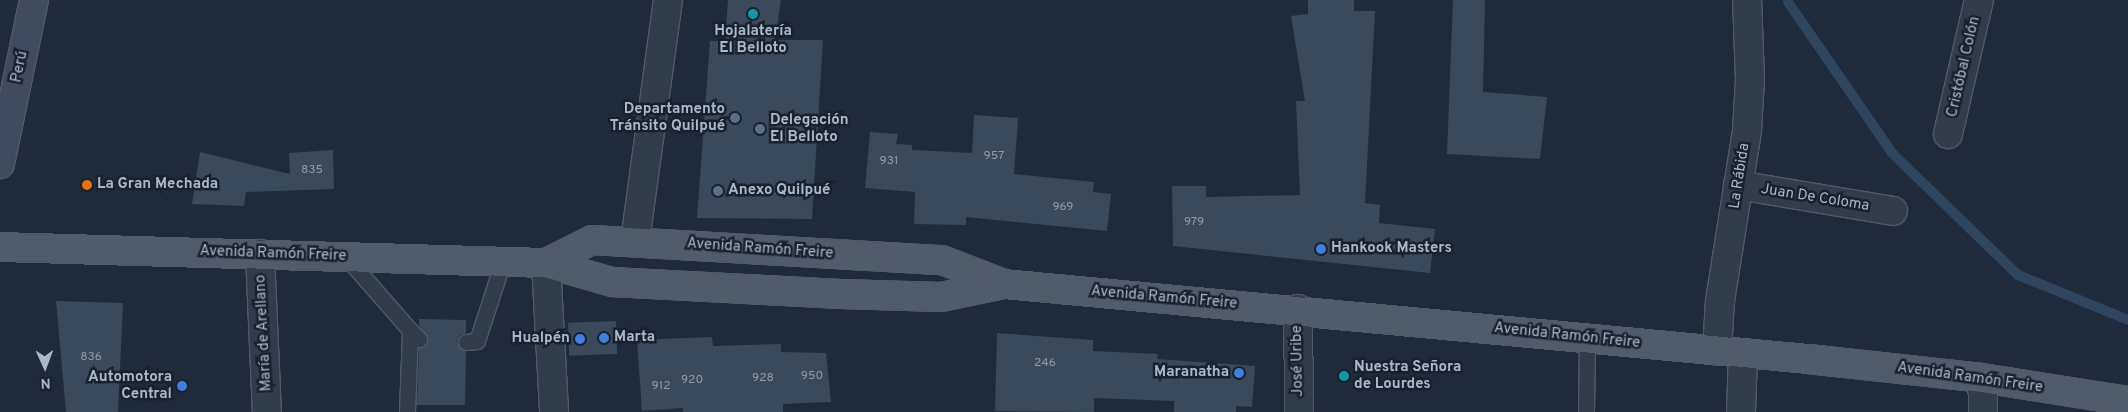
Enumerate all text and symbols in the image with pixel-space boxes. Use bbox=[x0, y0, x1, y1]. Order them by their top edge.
marker: Hojalatería El Belloto bbox=[747, 8, 759, 20]
street label: Cristóbal Colón bbox=[1944, 15, 1984, 119]
place label: Hojalatería El Belloto bbox=[714, 22, 792, 57]
street label: Perú bbox=[8, 50, 32, 84]
place label: Departamento Tránsito Quilpué bbox=[610, 100, 725, 135]
place label: Delegación El Belloto bbox=[770, 111, 849, 146]
marker: Departamento Tránsito Quilpué bbox=[729, 112, 741, 124]
marker: Delegación El Belloto bbox=[754, 123, 766, 135]
street label: La Rábida bbox=[1726, 142, 1754, 210]
house number: 957 bbox=[984, 150, 1004, 164]
house number: 931 bbox=[880, 155, 898, 169]
house number: 835 bbox=[301, 164, 323, 178]
place label: La Gran Mechada bbox=[97, 176, 218, 194]
marker: La Gran Mechada bbox=[81, 179, 93, 191]
street label: Juan De Coloma bbox=[1760, 181, 1870, 215]
place label: Anexo Quilpué bbox=[728, 182, 830, 200]
marker: Anexo Quilpué bbox=[712, 185, 724, 197]
house number: 969 bbox=[1052, 201, 1074, 215]
house number: 979 bbox=[1184, 216, 1204, 230]
street label: Avenida Ramón Freire bbox=[686, 235, 834, 263]
place label: Hankook Masters bbox=[1331, 240, 1452, 258]
street label: Avenida Ramón Freire bbox=[199, 242, 347, 266]
marker: Hankook Masters bbox=[1315, 243, 1327, 255]
street label: María de Arellano bbox=[252, 274, 276, 392]
street label: Avenida Ramón Freire bbox=[1090, 283, 1238, 313]
street label: Avenida Ramón Freire bbox=[1493, 319, 1641, 353]
street label: José Uribe bbox=[1288, 325, 1308, 397]
place label: Marta bbox=[614, 329, 655, 347]
place label: Hualpén bbox=[512, 330, 570, 348]
marker: Marta bbox=[598, 332, 610, 344]
marker: Hualpén bbox=[574, 333, 586, 345]
north arrow bbox=[20, 342, 70, 392]
house number: 836 bbox=[80, 351, 102, 365]
house number: 246 bbox=[1034, 357, 1056, 371]
place label: Nuestra Señora de Lourdes bbox=[1354, 358, 1461, 393]
street label: Avenida Ramón Freire bbox=[1896, 359, 2044, 397]
place label: Maranatha bbox=[1154, 364, 1229, 382]
marker: Maranatha bbox=[1233, 367, 1245, 379]
place label: Automotora Central bbox=[88, 368, 172, 403]
house number: 950 bbox=[801, 370, 823, 384]
marker: Nuestra Señora de Lourdes bbox=[1338, 370, 1350, 382]
house number: 928 bbox=[752, 372, 774, 386]
text: N bbox=[40, 374, 51, 391]
house number: 920 bbox=[681, 374, 703, 388]
marker: Automotora Central bbox=[176, 380, 188, 392]
house number: 912 bbox=[652, 380, 670, 394]

